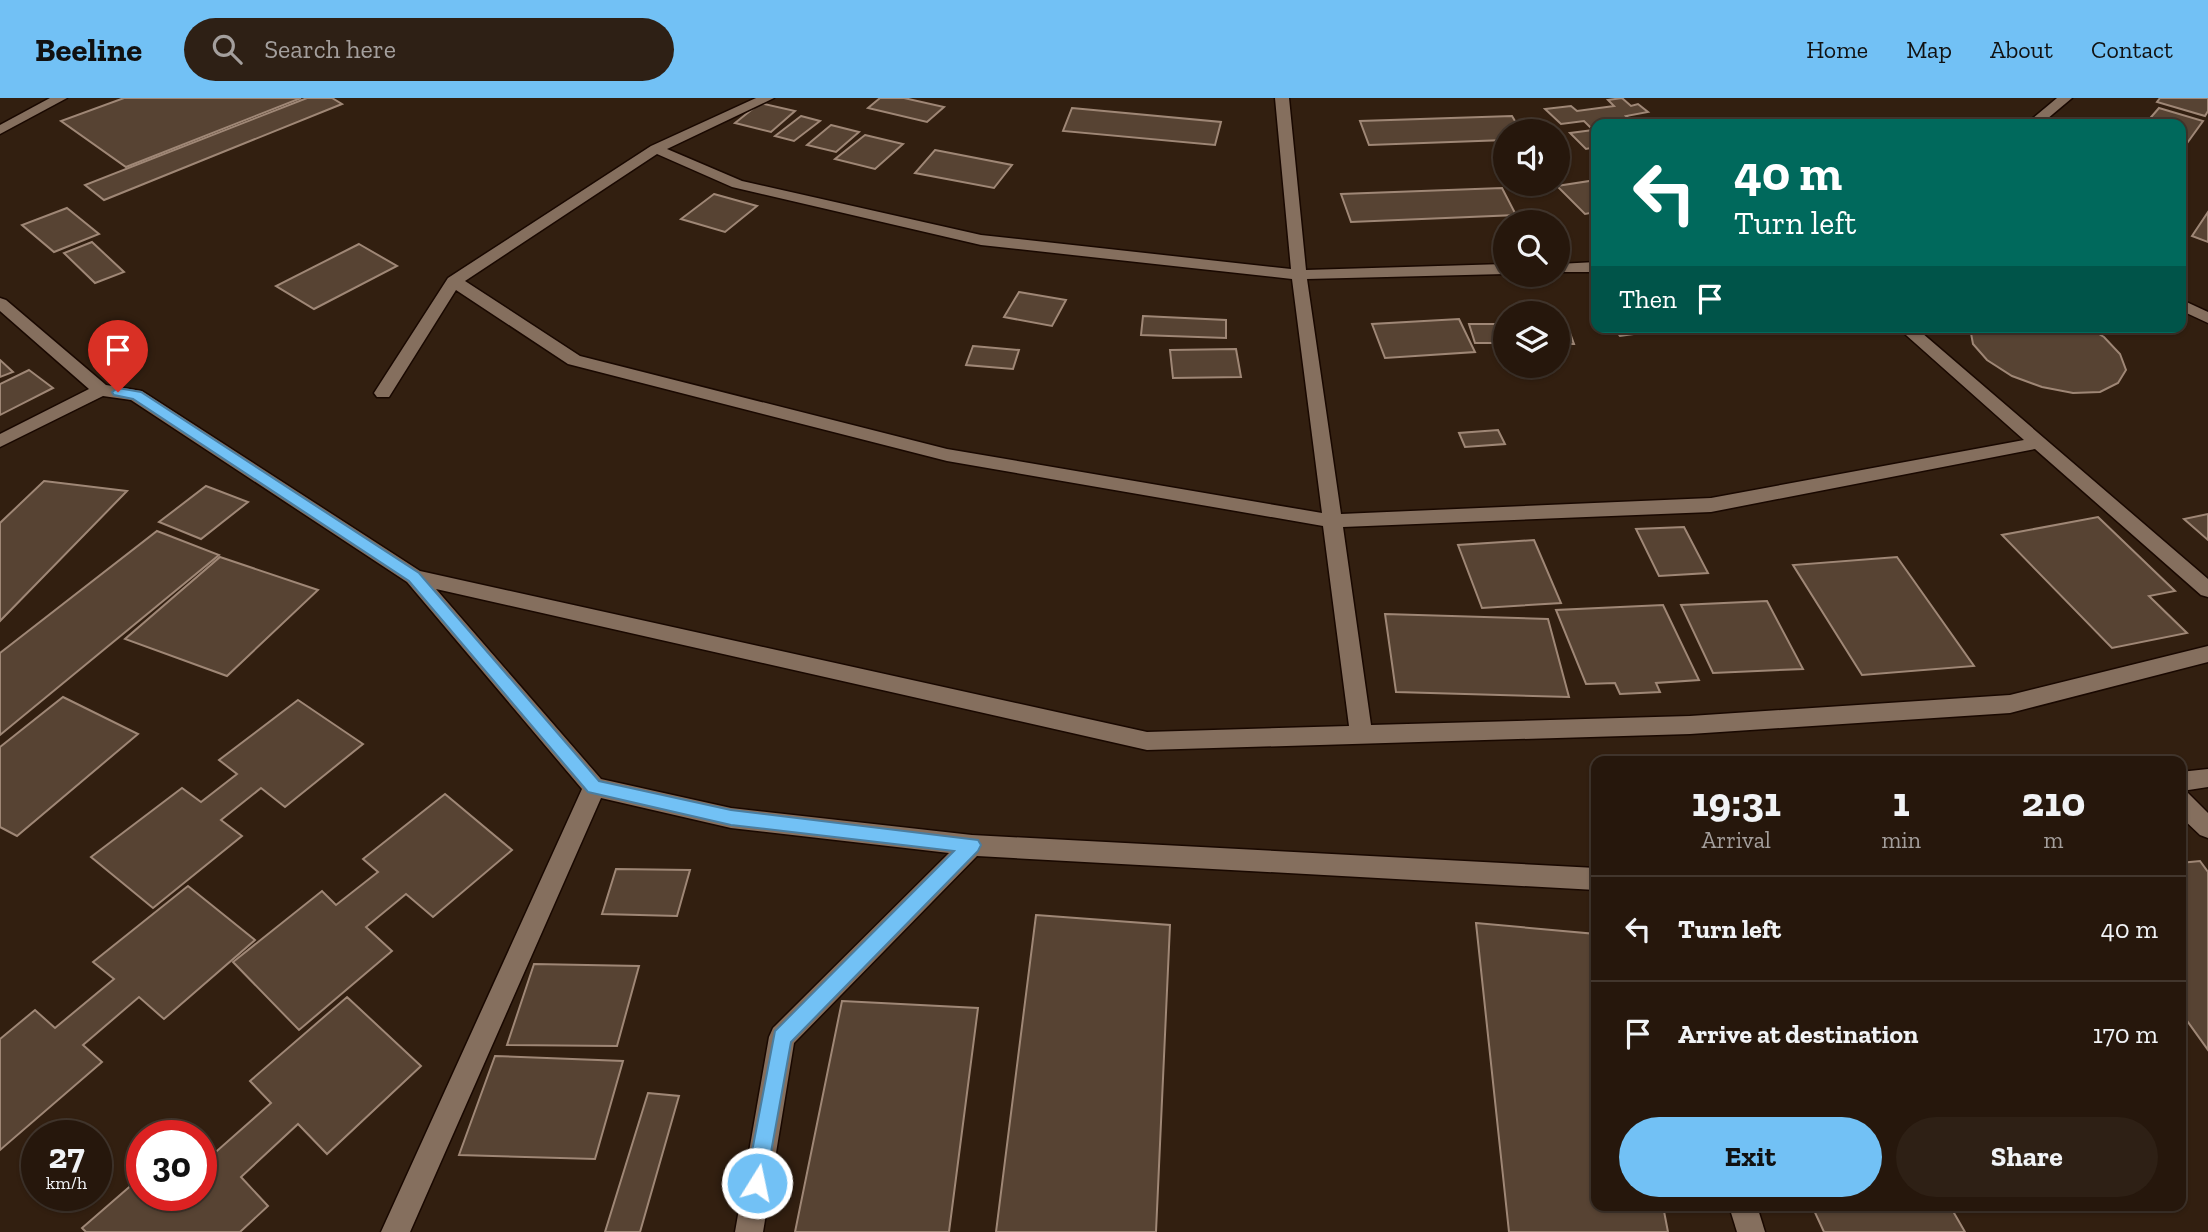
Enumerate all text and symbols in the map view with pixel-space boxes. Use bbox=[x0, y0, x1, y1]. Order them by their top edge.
search box bbox=[184, 18, 674, 81]
text: Beeline bbox=[35, 30, 142, 69]
icon: search bbox=[208, 30, 246, 68]
text: Search here bbox=[264, 33, 396, 65]
text: Home bbox=[1806, 35, 1868, 64]
text: Map bbox=[1906, 35, 1952, 64]
text: About bbox=[1990, 35, 2053, 64]
text: Contact bbox=[2091, 35, 2173, 64]
map controls bbox=[1493, 119, 1570, 378]
button: sound bbox=[1493, 119, 1570, 196]
text: 40 m bbox=[1734, 144, 1842, 203]
icon: left bbox=[1619, 147, 1710, 238]
text: Turn left bbox=[1734, 204, 1856, 242]
button: search bbox=[1493, 210, 1570, 287]
icon: arrive bbox=[1691, 280, 1729, 318]
text: Then bbox=[1619, 283, 1677, 315]
button: layers bbox=[1493, 301, 1570, 378]
pin bbox=[88, 320, 148, 392]
icon: arrive bbox=[99, 331, 137, 369]
text: 19:31 bbox=[1692, 776, 1781, 827]
text: 1 bbox=[1893, 776, 1910, 827]
text: 210 bbox=[2022, 776, 2085, 827]
text: Arrival bbox=[1702, 826, 1771, 854]
text: min bbox=[1882, 826, 1921, 854]
text: m bbox=[2044, 826, 2063, 854]
icon: left bbox=[1619, 910, 1657, 948]
text: Turn left bbox=[1678, 913, 1781, 945]
text: 40 m bbox=[2101, 913, 2158, 945]
icon: arrive bbox=[1619, 1015, 1657, 1053]
text: Arrive at destination bbox=[1678, 1018, 1918, 1050]
text: 170 m bbox=[2093, 1018, 2158, 1050]
button: Exit bbox=[1619, 1117, 1882, 1197]
button: Share bbox=[1896, 1117, 2158, 1197]
speed limit sign: 30 bbox=[126, 1120, 217, 1211]
text: 27 bbox=[48, 1135, 85, 1177]
position arrow bbox=[720, 1146, 794, 1220]
text: km/h bbox=[46, 1172, 87, 1194]

